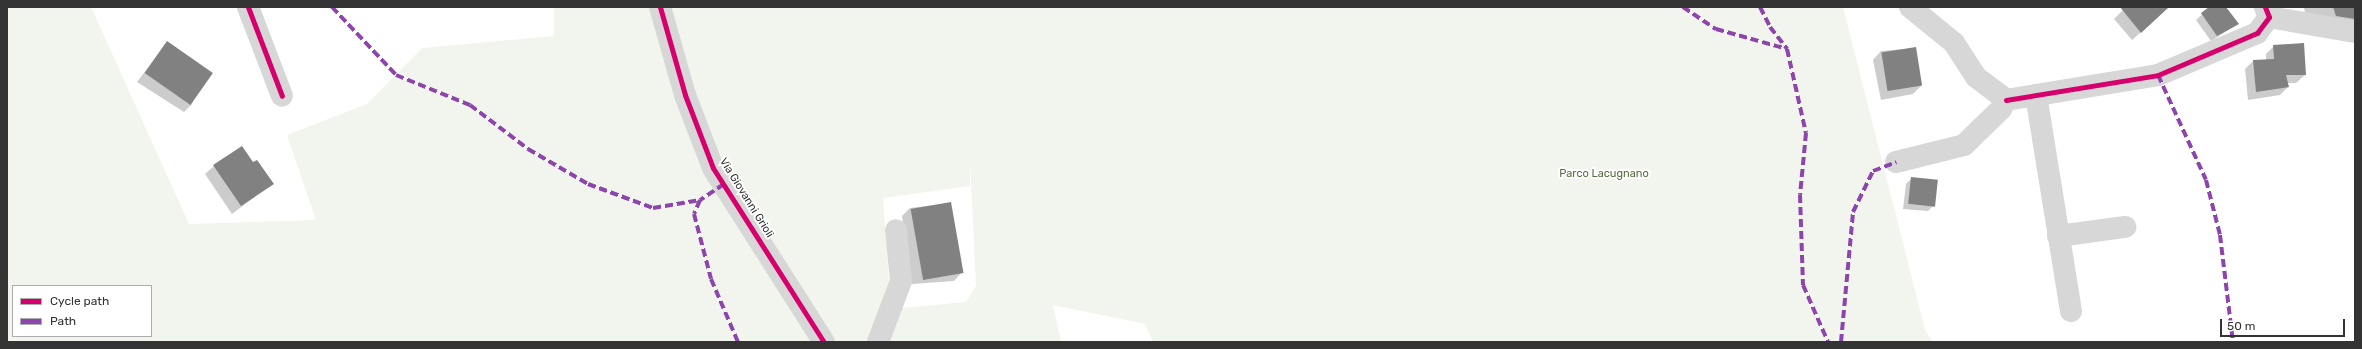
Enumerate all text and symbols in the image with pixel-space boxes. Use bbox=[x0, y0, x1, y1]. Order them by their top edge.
street label: Via Giovanni Grioli bbox=[716, 156, 776, 240]
park label: Parco Lacugnano bbox=[1559, 167, 1649, 181]
legend bbox=[12, 285, 152, 337]
text: Cycle path bbox=[50, 294, 109, 308]
scale bar bbox=[2222, 311, 2347, 337]
text: Path bbox=[50, 314, 76, 328]
text: 50 m bbox=[2227, 319, 2255, 333]

